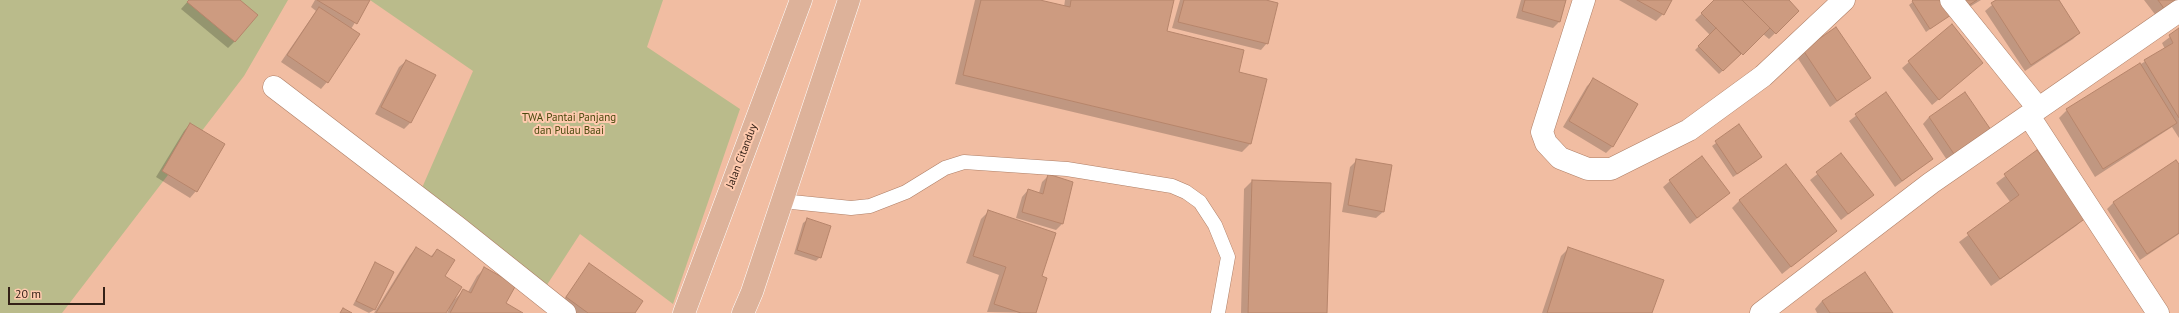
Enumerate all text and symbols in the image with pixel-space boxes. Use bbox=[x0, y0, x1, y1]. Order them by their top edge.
park label: TWA Pantai Panjang dan Pulau Baai bbox=[522, 111, 616, 137]
street label: Jalan Citanduy bbox=[724, 122, 760, 190]
scale bar bbox=[10, 279, 107, 305]
text: 20 m bbox=[15, 286, 41, 301]

